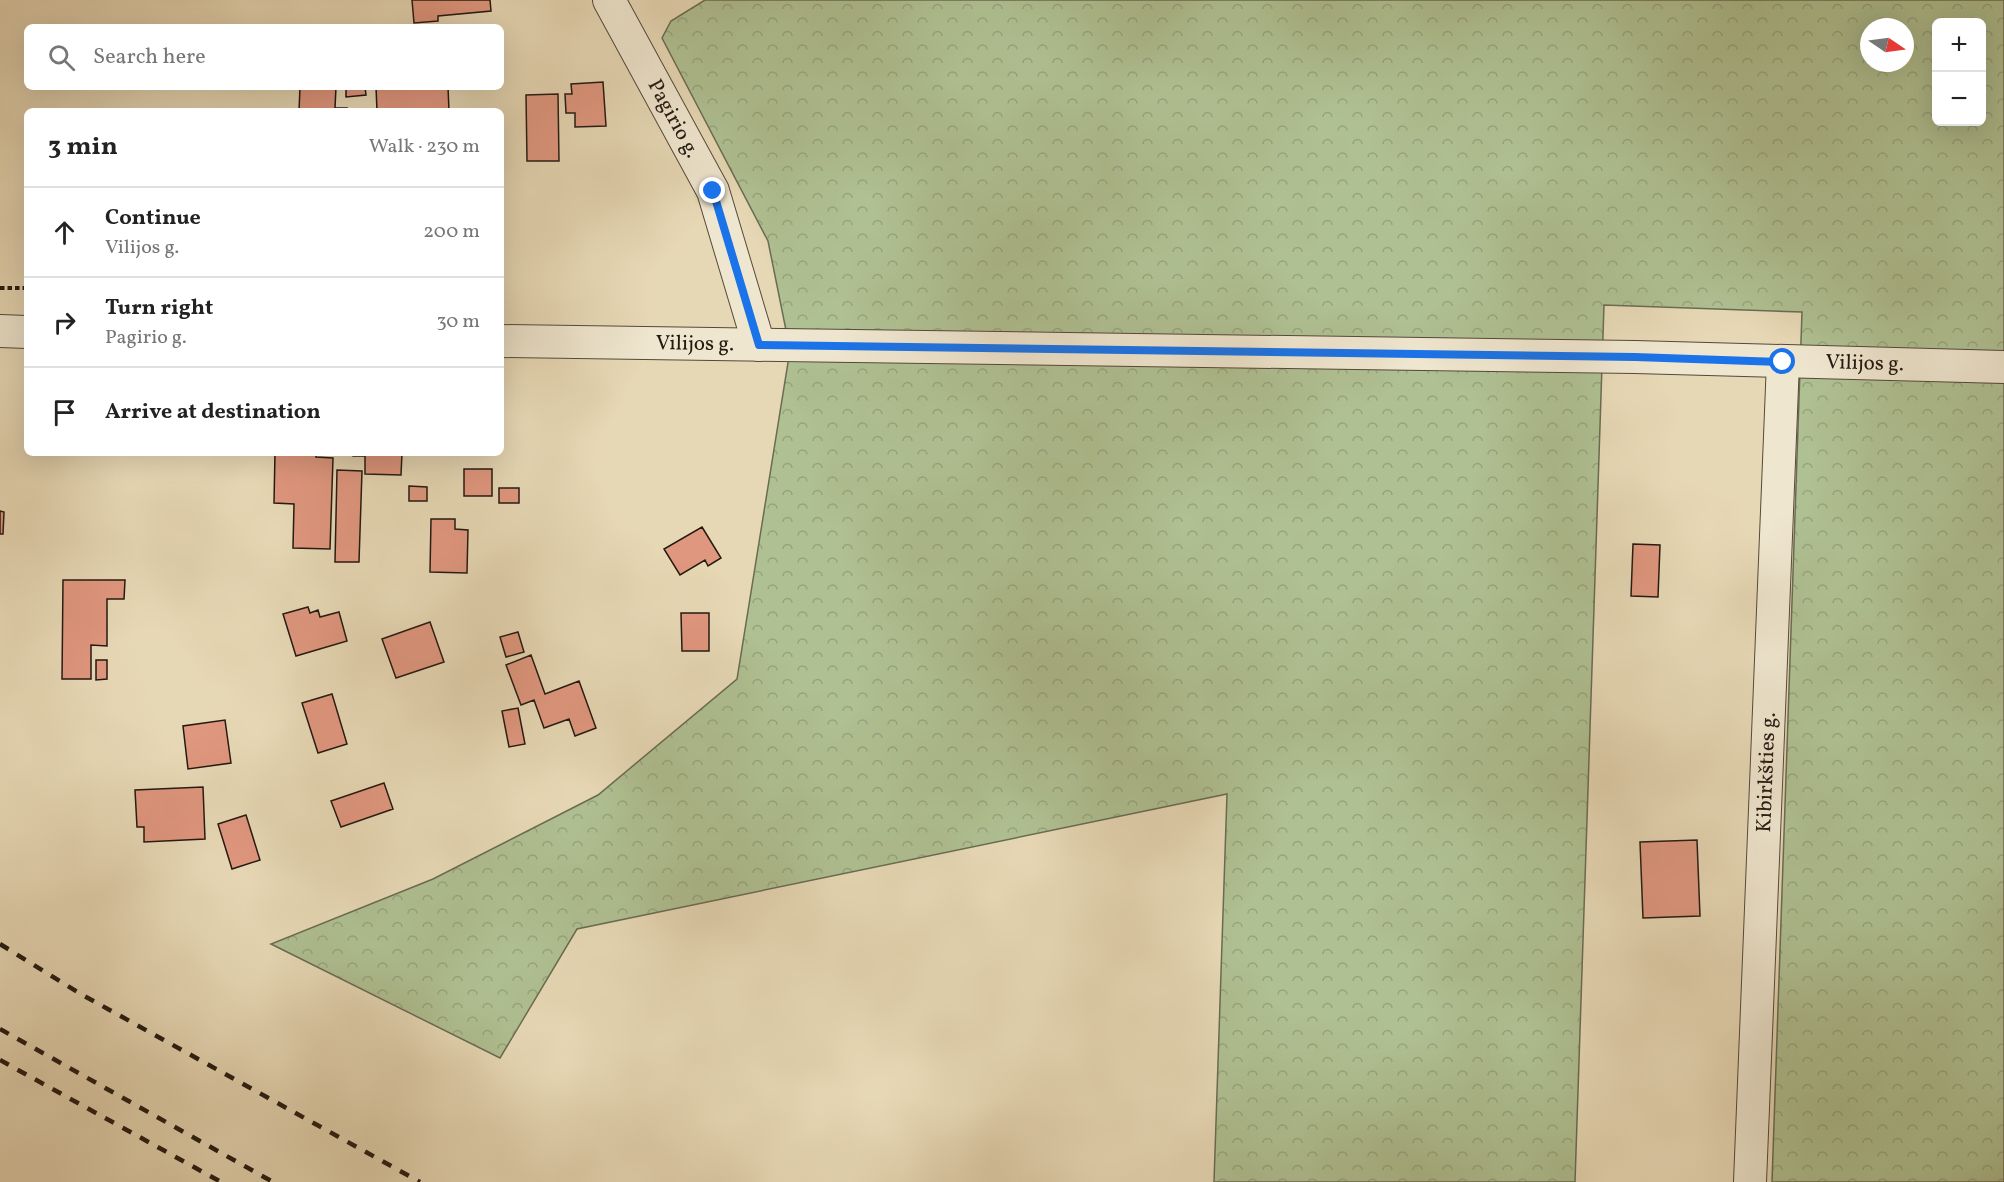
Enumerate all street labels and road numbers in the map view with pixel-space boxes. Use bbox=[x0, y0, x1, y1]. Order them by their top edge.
street label: Pagirio g. bbox=[640, 74, 707, 163]
street label: Vilijos g. bbox=[656, 329, 734, 359]
street label: Vilijos g. bbox=[1825, 348, 1904, 379]
street label: Kibirkšties g. bbox=[1750, 712, 1783, 833]

